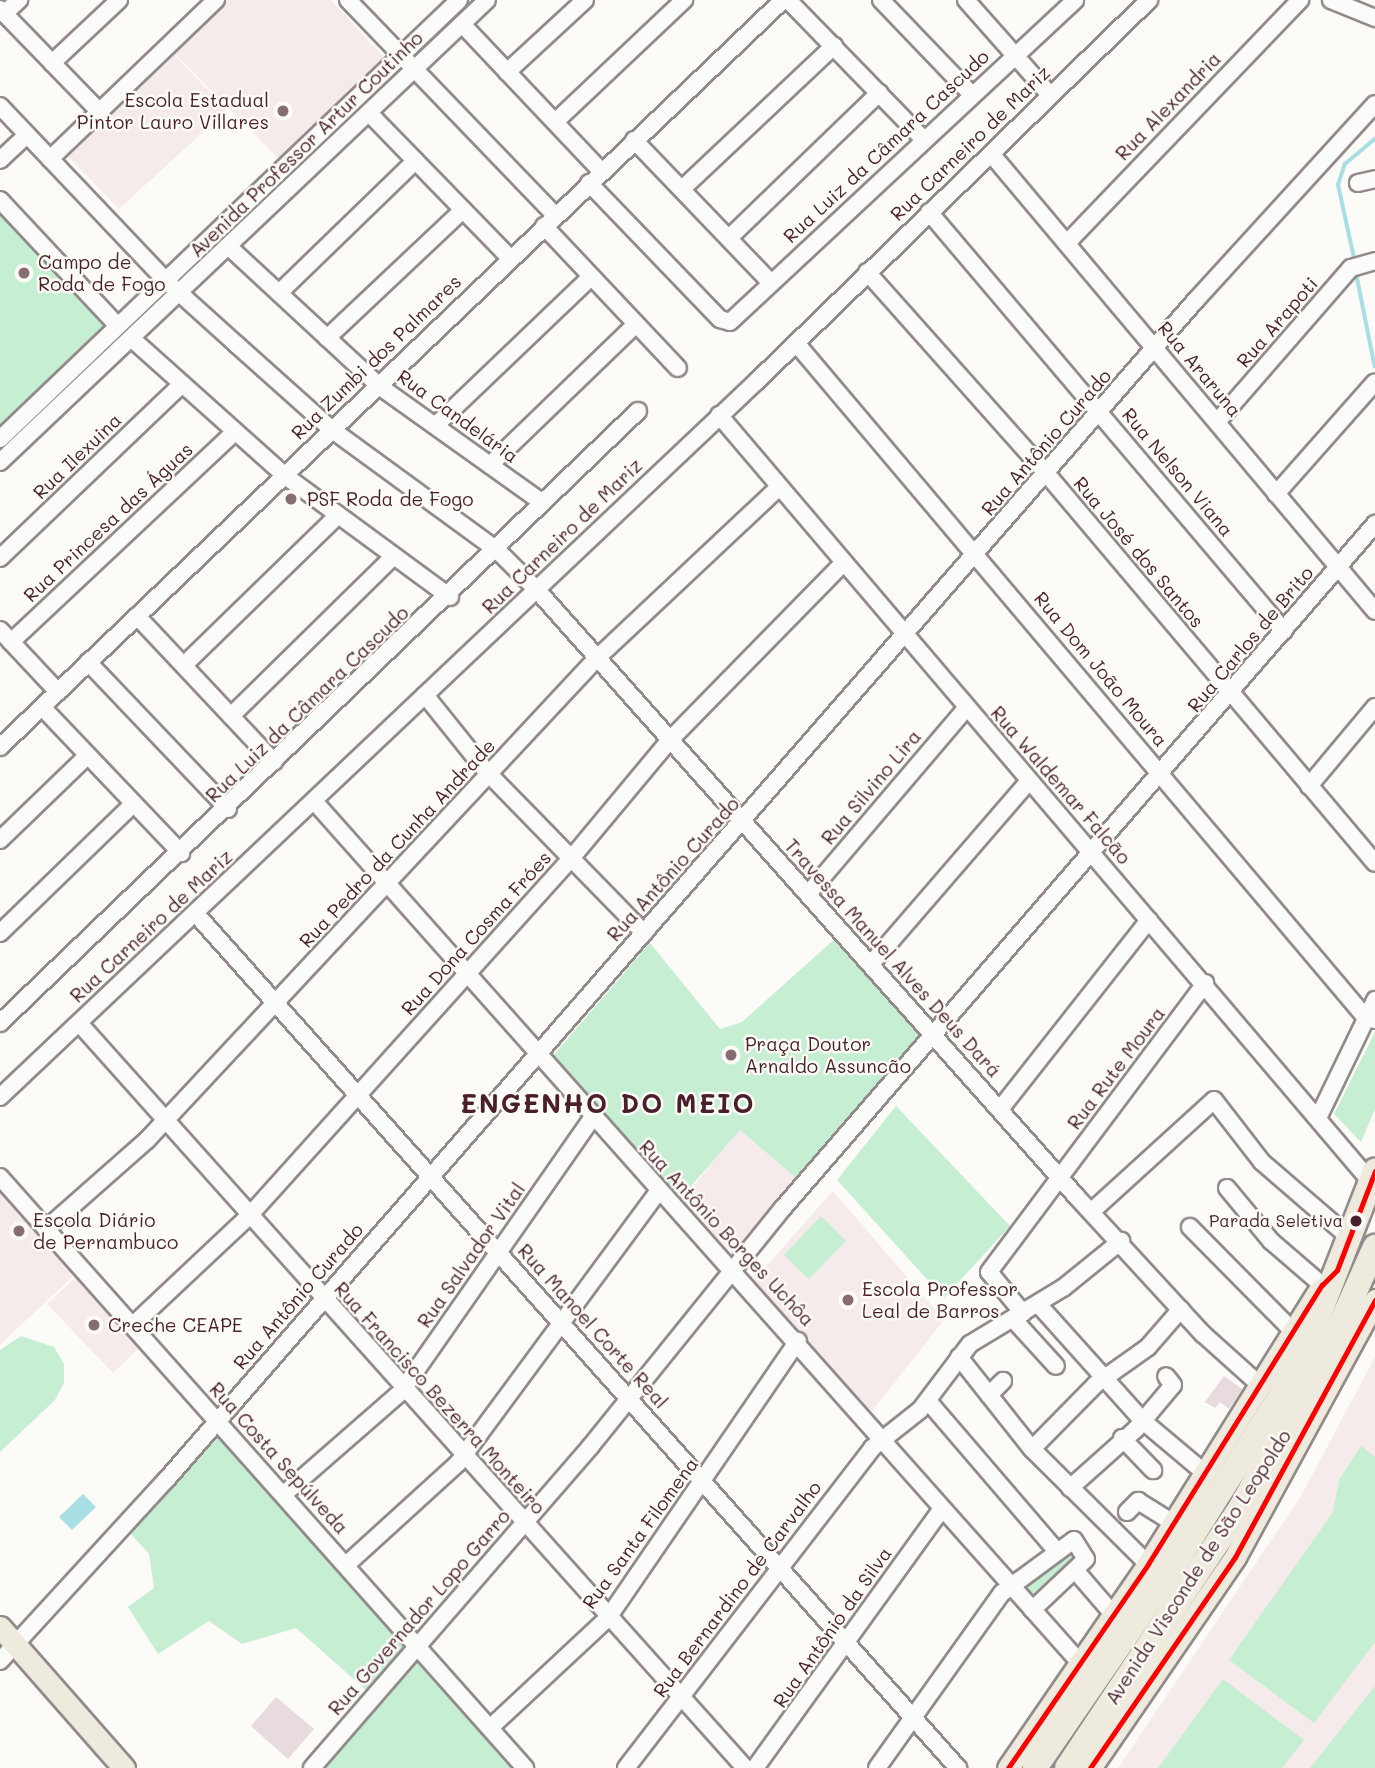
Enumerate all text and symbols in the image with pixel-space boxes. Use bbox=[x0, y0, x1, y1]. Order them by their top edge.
street label: Avenida Professor Artur Coutinho bbox=[185, 26, 427, 262]
street label: Rua Luiz da Câmara Cascudo bbox=[779, 45, 993, 247]
street label: Rua Alexandria bbox=[1111, 47, 1225, 165]
street label: Rua Carneiro de Mariz bbox=[885, 61, 1055, 225]
place label: Escola Estadual Pintor Lauro Villares bbox=[77, 89, 269, 133]
marker: Escola Estadual Pintor Lauro Villares bbox=[275, 103, 291, 119]
place label: Campo de Roda de Fogo bbox=[38, 251, 165, 295]
marker: Campo de Roda de Fogo bbox=[16, 265, 32, 281]
street label: Rua Zumbi dos Palmares bbox=[286, 270, 466, 444]
street label: Rua Arapoti bbox=[1232, 272, 1322, 372]
street label: Rua Araruna bbox=[1154, 317, 1246, 421]
street label: Rua Candelária bbox=[393, 364, 523, 468]
street label: Rua Antônio Curado bbox=[976, 364, 1116, 520]
street label: Rua Nelson Viana bbox=[1118, 403, 1238, 541]
street label: Rua Ilexuina bbox=[28, 408, 126, 504]
street label: Rua Princesa das Águas bbox=[19, 438, 197, 606]
street label: Rua Carneiro de Mariz bbox=[477, 454, 647, 618]
street label: Rua José dos Santos bbox=[1069, 472, 1209, 632]
place label: PSF Roda de Fogo bbox=[307, 488, 473, 510]
marker: PSF Roda de Fogo bbox=[281, 489, 301, 509]
street label: Rua Carlos de Brito bbox=[1182, 561, 1318, 717]
street label: Rua Dom João Moura bbox=[1030, 587, 1172, 751]
street label: Rua Luiz da Câmara Cascudo bbox=[201, 601, 413, 807]
street label: Rua Waldemar Falcão bbox=[986, 701, 1136, 869]
street label: Rua Silvino Lira bbox=[816, 725, 926, 849]
street label: Rua Pedro da Cunha Andrade bbox=[294, 734, 500, 952]
street label: Rua Antônio Curado bbox=[602, 792, 744, 946]
street label: Travessa Manuel Alves Deus Dará bbox=[780, 834, 1006, 1082]
street label: Rua Carneiro de Mariz bbox=[65, 845, 237, 1007]
street label: Rua Dona Cosma Fróes bbox=[396, 846, 556, 1020]
street label: Rua Rute Moura bbox=[1063, 1002, 1169, 1134]
place label: Praça Doutor Arnaldo Assuncão bbox=[745, 1033, 911, 1077]
marker: Praça Doutor Arnaldo Assuncão bbox=[723, 1047, 739, 1063]
district label: ENGENHO DO MEIO bbox=[462, 1088, 754, 1120]
street label: Rua Antônio Borges Uchôa bbox=[635, 1135, 819, 1331]
street label: Rua Salvador Vital bbox=[412, 1178, 530, 1332]
place label: Escola Diário de Pernambuco bbox=[33, 1209, 178, 1253]
place label: Parada Seletiva bbox=[1209, 1211, 1343, 1231]
marker: Parada Seletiva bbox=[1349, 1214, 1363, 1228]
street label: Rua Antônio Curado bbox=[228, 1218, 368, 1374]
marker: Escola Diário de Pernambuco bbox=[11, 1223, 27, 1239]
street label: Rua Manoel Corte Real bbox=[513, 1239, 673, 1413]
street label: Rua Francisco Bezerra Monteiro bbox=[330, 1277, 550, 1519]
place label: Escola Professor Leal de Barros bbox=[862, 1278, 1018, 1322]
marker: Escola Professor Leal de Barros bbox=[840, 1292, 856, 1308]
place label: Creche CEAPE bbox=[108, 1314, 243, 1336]
marker: Creche CEAPE bbox=[86, 1317, 102, 1333]
street label: Rua Costa Sepúlveda bbox=[205, 1378, 353, 1538]
street label: Avenida Visconde de São Leopoldo bbox=[1100, 1425, 1296, 1709]
street label: Rua Santa Filomena bbox=[577, 1453, 703, 1613]
street label: Rua Bernardino de Carvalho bbox=[648, 1476, 826, 1702]
street label: Rua Governador Lopo Garro bbox=[323, 1504, 515, 1720]
street label: Rua Antônio da Silva bbox=[768, 1542, 896, 1712]

